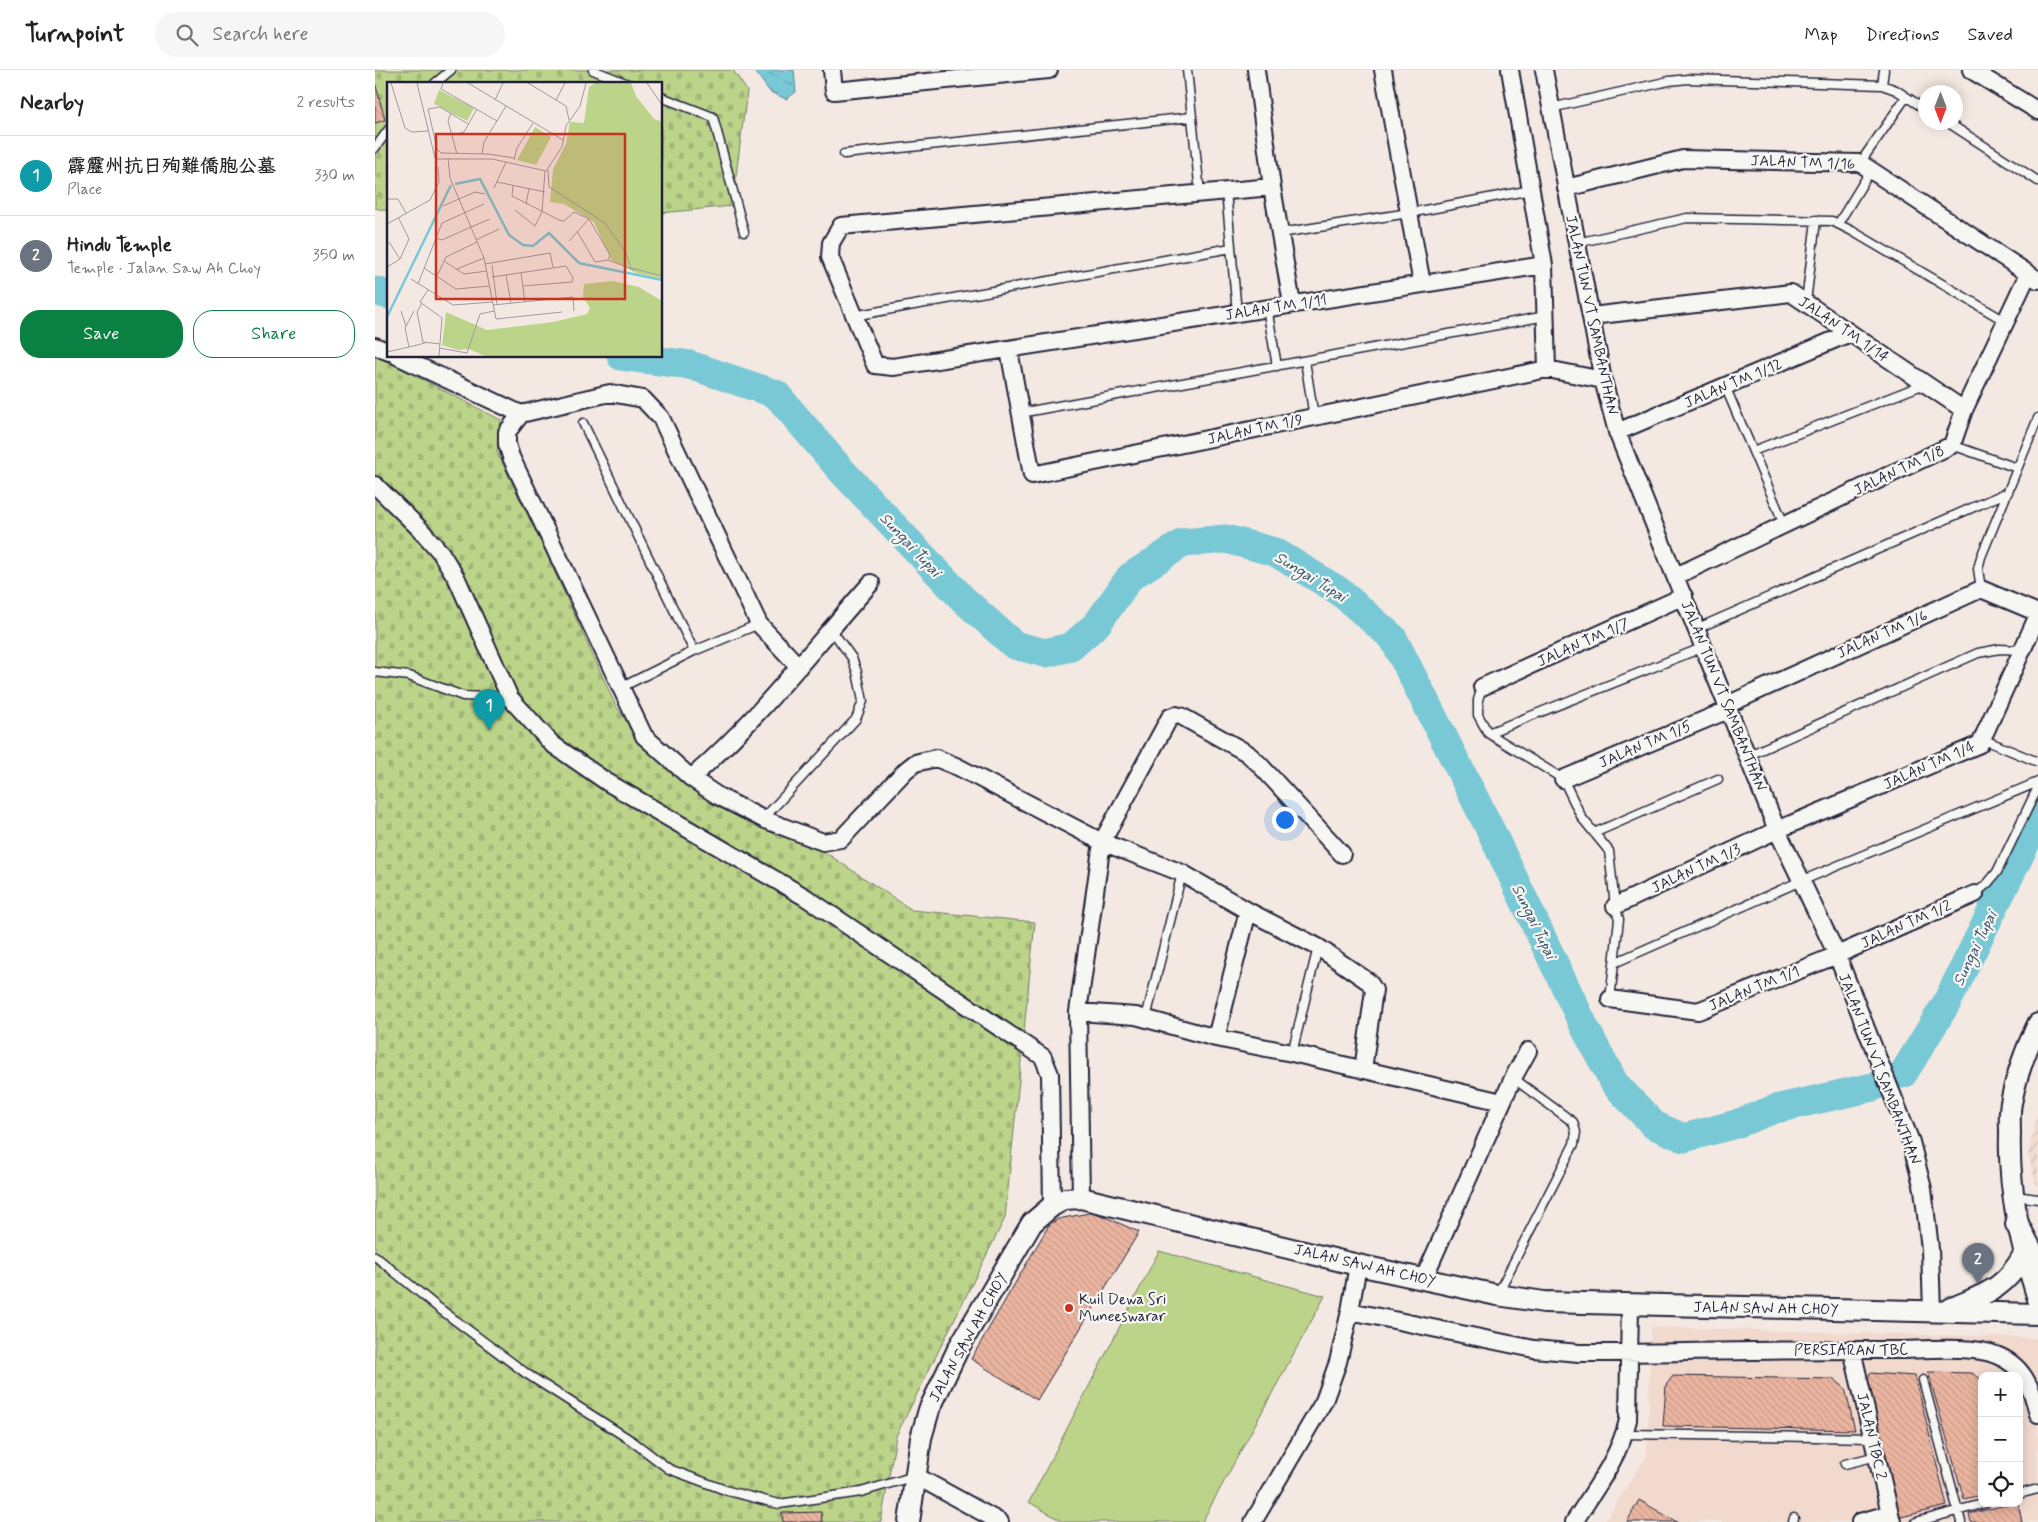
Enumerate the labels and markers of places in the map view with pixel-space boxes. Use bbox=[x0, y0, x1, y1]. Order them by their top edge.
pin: 1 bbox=[473, 689, 505, 730]
pin: 2 bbox=[1962, 1243, 1994, 1284]
place label: Kuil Dewa Sri Muneeswarar bbox=[1079, 1290, 1166, 1327]
marker: Kuil Dewa Sri Muneeswarar bbox=[1063, 1302, 1075, 1314]

